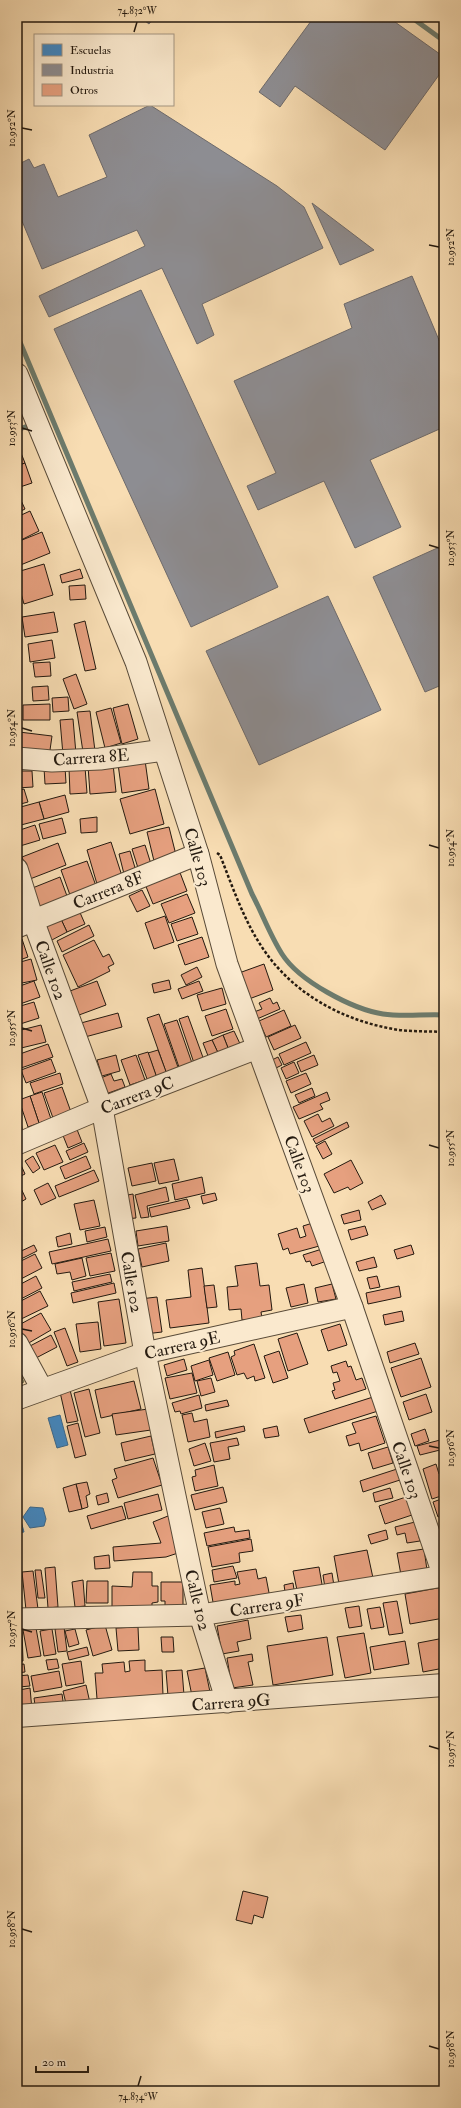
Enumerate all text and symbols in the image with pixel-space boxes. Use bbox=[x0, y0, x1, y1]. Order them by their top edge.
text: 74.832°W bbox=[117, 5, 157, 17]
legend bbox=[34, 34, 174, 106]
text: Escuelas bbox=[70, 43, 111, 58]
text: Industria bbox=[70, 63, 115, 78]
text: Otros bbox=[70, 83, 98, 98]
text: 10.952°N bbox=[6, 109, 18, 147]
text: 10.952°N bbox=[445, 228, 457, 266]
text: 10.953°N bbox=[6, 410, 18, 446]
text: 10.953°N bbox=[445, 530, 457, 566]
text: 10.954°N bbox=[6, 709, 18, 747]
street label: Carrera 8E bbox=[52, 744, 130, 771]
street label: Calle 103 bbox=[179, 825, 216, 889]
text: 10.954°N bbox=[445, 829, 457, 867]
street label: Carrera 8F bbox=[70, 867, 147, 914]
street label: Calle 102 bbox=[30, 937, 71, 1003]
text: 10.955°N bbox=[6, 1009, 18, 1046]
street label: Carrera 9C bbox=[97, 1072, 177, 1119]
text: 10.955°N bbox=[445, 1129, 457, 1166]
street label: Calle 103 bbox=[279, 1132, 320, 1196]
street label: Calle 102 bbox=[116, 1250, 147, 1315]
text: 10.956°N bbox=[6, 1310, 18, 1348]
street label: Carrera 9E bbox=[142, 1327, 222, 1364]
text: 10.956°N bbox=[445, 1429, 457, 1467]
street label: Calle 103 bbox=[387, 1438, 426, 1502]
street label: Calle 102 bbox=[180, 1568, 215, 1633]
street label: Carrera 9F bbox=[228, 1589, 306, 1622]
text: 10.957°N bbox=[6, 1610, 18, 1648]
street label: Carrera 9G bbox=[191, 1689, 271, 1716]
text: 10.957°N bbox=[445, 1730, 457, 1768]
text: 10.958°N bbox=[6, 1910, 18, 1948]
text: 10.958°N bbox=[445, 2030, 457, 2068]
scale bar bbox=[36, 2048, 88, 2074]
text: 20 m bbox=[42, 2055, 67, 2070]
text: 74.834°W bbox=[118, 2091, 159, 2103]

